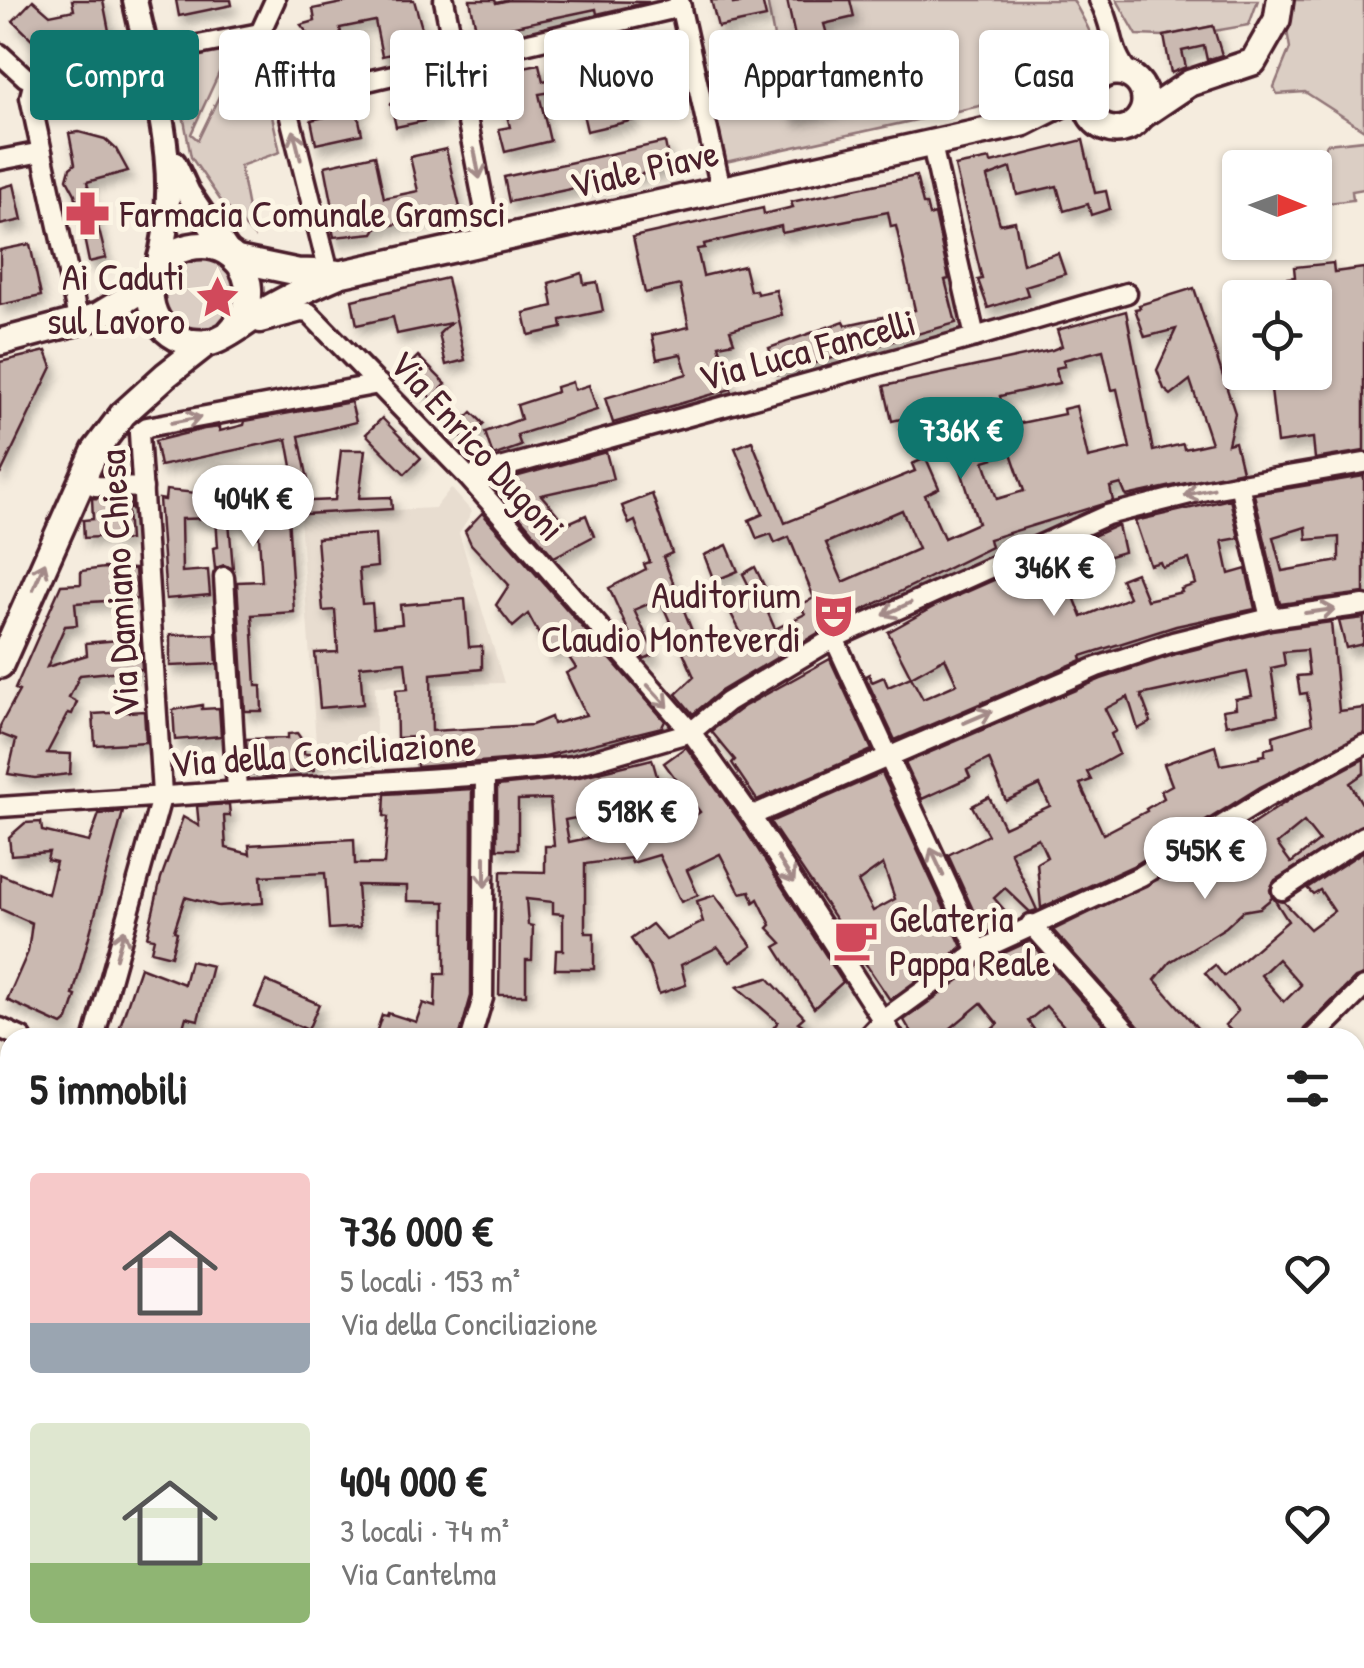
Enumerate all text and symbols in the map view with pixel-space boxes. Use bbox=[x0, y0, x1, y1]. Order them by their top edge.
chip: Compra bbox=[30, 30, 199, 120]
chip: Affitta bbox=[219, 30, 370, 120]
chip: Filtri bbox=[390, 30, 524, 120]
chip: Nuovo bbox=[544, 30, 689, 120]
chip: Appartamento bbox=[709, 30, 959, 120]
chip: Casa bbox=[979, 30, 1109, 120]
street label: Viale Piave bbox=[565, 126, 723, 210]
one-way arrow bbox=[287, 130, 305, 162]
one-way arrow bbox=[468, 147, 487, 179]
north arrow bbox=[1222, 150, 1332, 260]
map controls bbox=[1222, 150, 1332, 390]
place label: Farmacia Comunale Gramsci bbox=[119, 187, 506, 239]
pharmacy icon: Farmacia Comunale Gramsci bbox=[63, 189, 111, 237]
place label: Ai Caduti sul Lavoro bbox=[47, 250, 185, 346]
place icon: Ai Caduti sul Lavoro bbox=[194, 274, 242, 322]
button: locate bbox=[1222, 280, 1332, 390]
street label: Via Luca Fancelli bbox=[693, 295, 921, 403]
street label: Via Enrico Dugoni bbox=[378, 338, 578, 552]
pin: 736K € bbox=[880, 397, 1042, 482]
text: 736K € bbox=[920, 408, 1002, 451]
one-way arrow bbox=[170, 410, 202, 429]
street label: Via Damiano Chiesa bbox=[85, 448, 151, 718]
pin: 404K € bbox=[172, 465, 334, 550]
text: 404K € bbox=[214, 476, 292, 519]
one-way arrow bbox=[1184, 484, 1216, 502]
pin: 346K € bbox=[973, 534, 1135, 619]
text: 346K € bbox=[1015, 545, 1093, 588]
one-way arrow bbox=[31, 561, 49, 592]
place label: Auditorium Claudio Monteverdi bbox=[541, 568, 801, 664]
theatre icon: Auditorium Claudio Monteverdi bbox=[810, 592, 858, 640]
one-way arrow bbox=[882, 601, 913, 619]
one-way arrow bbox=[1304, 601, 1336, 620]
one-way arrow bbox=[645, 682, 669, 708]
one-way arrow bbox=[962, 707, 993, 725]
street label: Via della Conciliazione bbox=[169, 715, 477, 789]
pin: 518K € bbox=[556, 778, 718, 863]
text: 518K € bbox=[598, 789, 676, 832]
pin: 545K € bbox=[1124, 817, 1286, 902]
text: 545K € bbox=[1166, 828, 1244, 871]
one-way arrow bbox=[927, 848, 946, 878]
one-way arrow bbox=[775, 855, 796, 883]
one-way arrow bbox=[475, 856, 494, 888]
place label: Gelateria Pappa Reale bbox=[889, 892, 1051, 988]
cafe icon: Gelateria Pappa Reale bbox=[832, 916, 880, 964]
one-way arrow bbox=[112, 928, 131, 960]
text: 5 immobili bbox=[30, 1060, 188, 1117]
icon: filters bbox=[1280, 1061, 1335, 1116]
text: 736 000 € bbox=[340, 1202, 492, 1259]
icon: home bbox=[110, 1213, 230, 1333]
icon: heart bbox=[1280, 1246, 1335, 1301]
text: 5 locali · 153 m² bbox=[340, 1259, 520, 1302]
text: Via della Conciliazione bbox=[340, 1302, 598, 1345]
text: 404 000 € bbox=[340, 1452, 486, 1509]
icon: home bbox=[110, 1463, 230, 1583]
icon: heart bbox=[1280, 1496, 1335, 1551]
text: 3 locali · 74 m² bbox=[340, 1509, 509, 1552]
text: Via Cantelma bbox=[340, 1552, 496, 1595]

